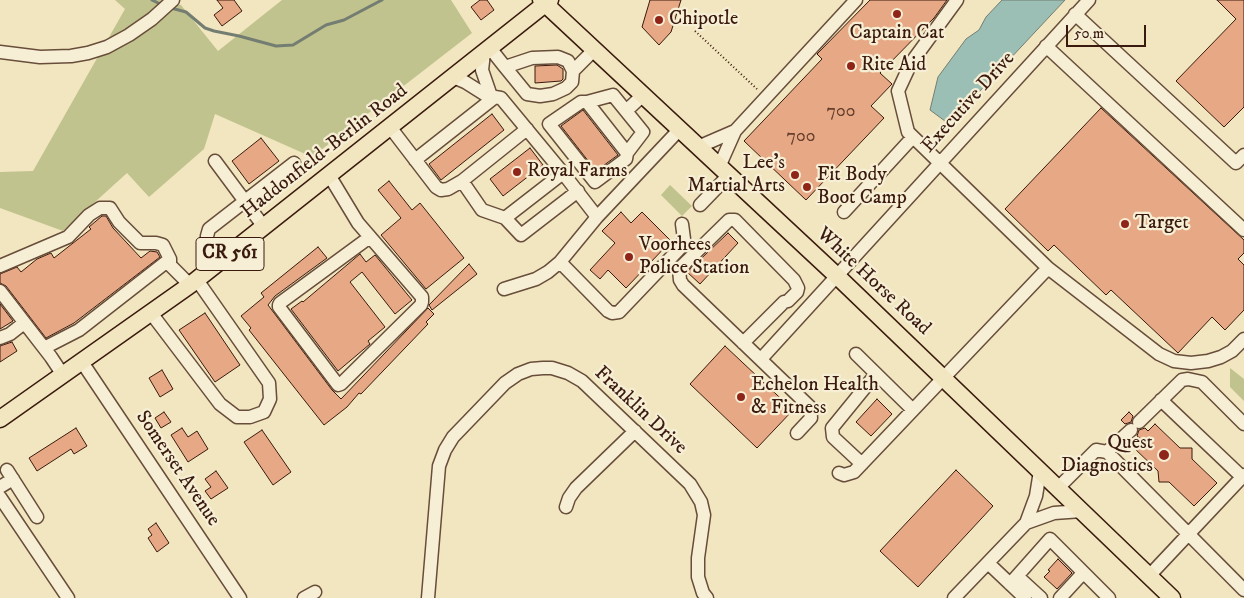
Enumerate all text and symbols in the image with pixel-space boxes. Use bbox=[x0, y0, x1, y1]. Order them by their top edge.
place label: Chipotle bbox=[669, 8, 738, 32]
marker: Captain Cat bbox=[891, 8, 903, 20]
marker: Chipotle bbox=[653, 14, 665, 26]
scale bar bbox=[1069, 15, 1149, 47]
place label: Captain Cat bbox=[850, 22, 944, 46]
text: 50 m bbox=[1074, 24, 1104, 43]
street label: Executive Drive bbox=[917, 47, 1021, 159]
place label: Rite Aid bbox=[861, 54, 926, 78]
marker: Rite Aid bbox=[845, 60, 857, 72]
street label: Haddonfield-Berlin Road bbox=[237, 80, 413, 224]
house number: 700 bbox=[827, 101, 855, 123]
house number: 700 bbox=[787, 126, 815, 148]
place label: Lee's Martial Arts bbox=[687, 152, 785, 199]
place label: Royal Farms bbox=[527, 160, 628, 184]
place label: Fit Body Boot Camp bbox=[817, 164, 907, 211]
marker: Royal Farms bbox=[511, 166, 523, 178]
marker: Lee's Martial Arts bbox=[789, 169, 801, 181]
marker: Fit Body Boot Camp bbox=[801, 181, 813, 193]
place label: Target bbox=[1135, 212, 1189, 236]
marker: Target bbox=[1119, 218, 1131, 230]
street label: White Horse Road bbox=[811, 223, 935, 341]
place label: Voorhees Police Station bbox=[639, 234, 749, 281]
road number: CR 561 bbox=[196, 238, 264, 270]
marker: Voorhees Police Station bbox=[623, 251, 635, 263]
street label: Franklin Drive bbox=[589, 362, 691, 460]
place label: Echelon Health & Fitness bbox=[751, 374, 879, 421]
marker: Echelon Health & Fitness bbox=[735, 391, 747, 403]
street label: Somerset Avenue bbox=[130, 407, 224, 531]
place label: Quest Diagnostics bbox=[1061, 432, 1153, 479]
marker: Quest Diagnostics bbox=[1157, 448, 1171, 462]

